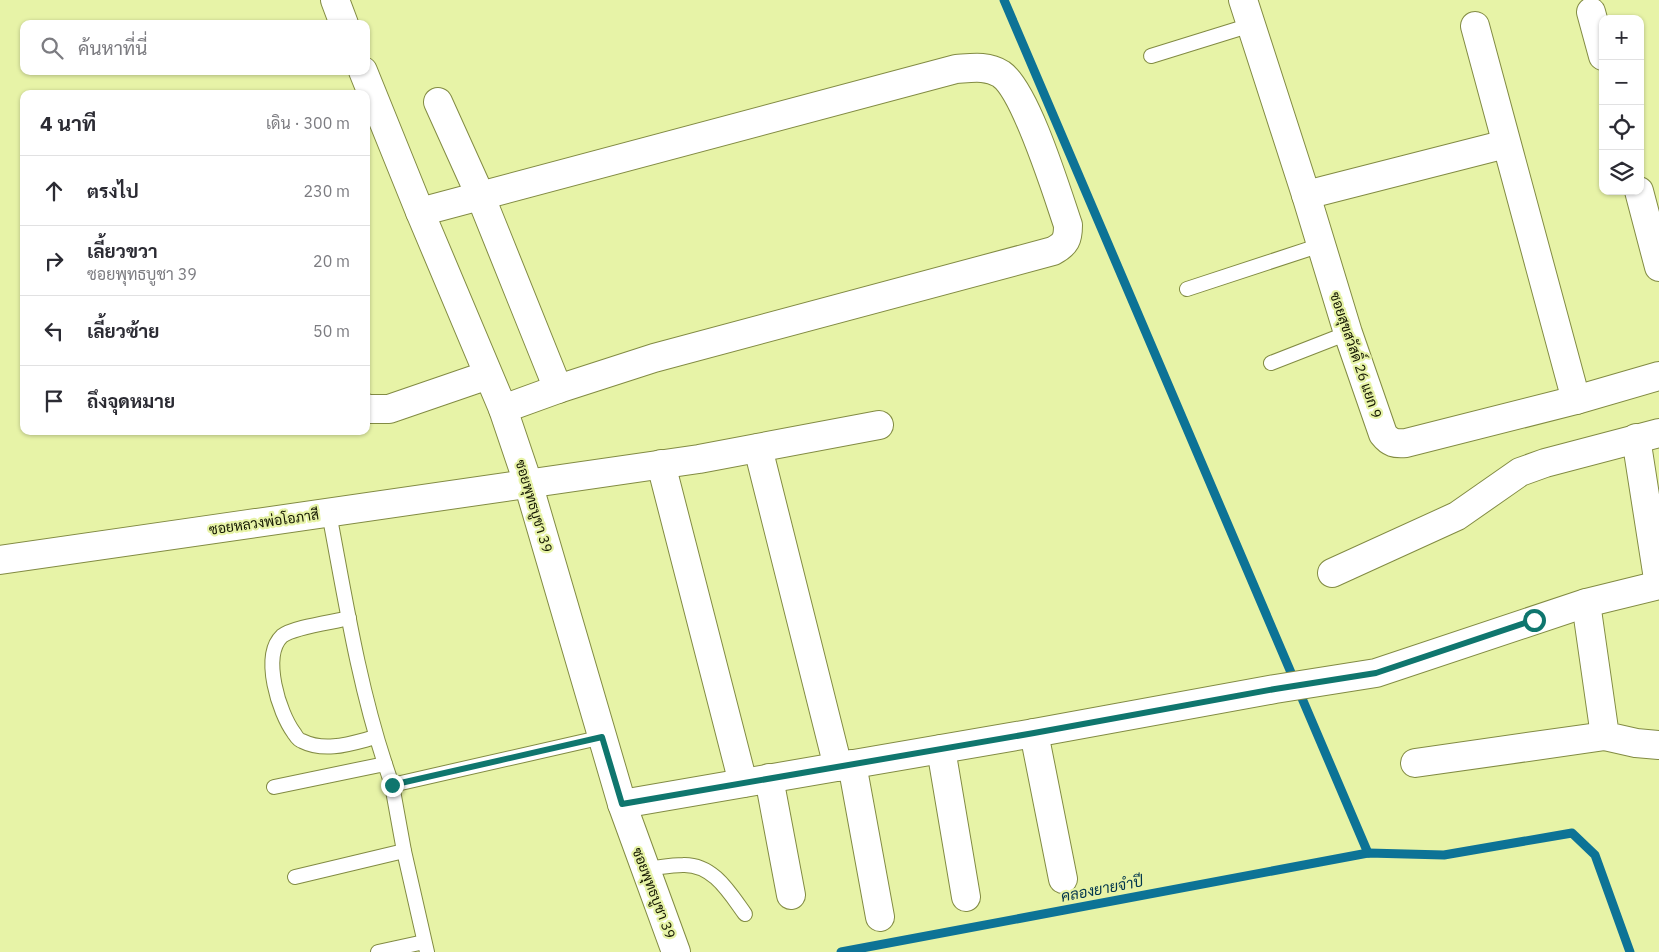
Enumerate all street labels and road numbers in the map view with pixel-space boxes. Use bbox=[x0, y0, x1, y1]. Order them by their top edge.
street label: ซอยสุขสวัสดิ์ 26 แยก 9 bbox=[1325, 288, 1389, 421]
street label: ซอยพุทธบูชา 39 bbox=[510, 457, 557, 555]
street label: ซอยหลวงพ่อโอภาสี bbox=[208, 505, 320, 539]
street label: ซอยพุทธบูชา 39 bbox=[627, 845, 680, 941]

